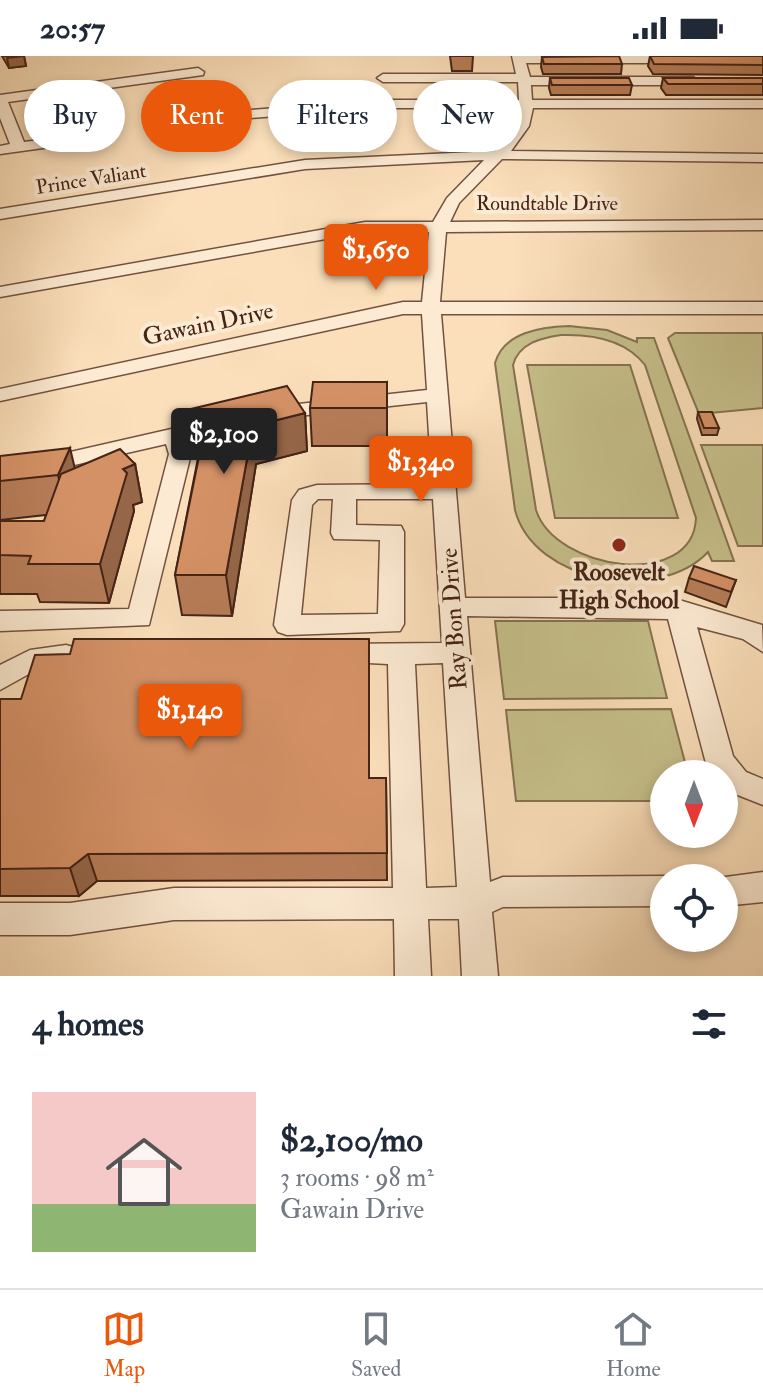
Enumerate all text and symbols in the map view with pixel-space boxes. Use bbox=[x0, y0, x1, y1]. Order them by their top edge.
text: 20:57 bbox=[40, 10, 105, 47]
chip: Buy bbox=[24, 80, 125, 152]
chip: Rent bbox=[141, 80, 252, 152]
chip: Filters bbox=[268, 80, 397, 152]
chip: New bbox=[413, 80, 522, 152]
street label: Prince Valiant bbox=[34, 158, 148, 200]
street label: Roundtable Drive bbox=[476, 191, 618, 216]
pin: $1,650 bbox=[311, 224, 441, 292]
text: $1,650 bbox=[342, 234, 410, 266]
street label: Gawain Drive bbox=[140, 295, 276, 353]
pin: $2,100 bbox=[159, 408, 289, 476]
text: $2,100 bbox=[189, 418, 259, 450]
pin: $1,340 bbox=[356, 436, 486, 504]
text: $1,340 bbox=[387, 446, 455, 478]
marker: Roosevelt High School bbox=[610, 536, 628, 554]
street label: Ray Bon Drive bbox=[434, 547, 474, 691]
place label: Roosevelt High School bbox=[559, 557, 680, 616]
pin: $1,140 bbox=[125, 684, 255, 752]
text: $1,140 bbox=[157, 694, 223, 726]
north arrow bbox=[650, 760, 738, 848]
map controls bbox=[650, 760, 738, 952]
button: locate bbox=[650, 864, 738, 952]
icon: filters bbox=[687, 1002, 731, 1046]
text: 4 homes bbox=[32, 1003, 144, 1046]
text: $2,100/mo bbox=[280, 1119, 423, 1162]
icon: home bbox=[96, 1124, 192, 1220]
text: 3 rooms · 98 m² bbox=[280, 1162, 434, 1194]
text: Gawain Drive bbox=[280, 1194, 424, 1226]
tab: Map bbox=[102, 1307, 146, 1383]
tab: Saved bbox=[351, 1307, 401, 1383]
tab: Home bbox=[606, 1307, 661, 1383]

